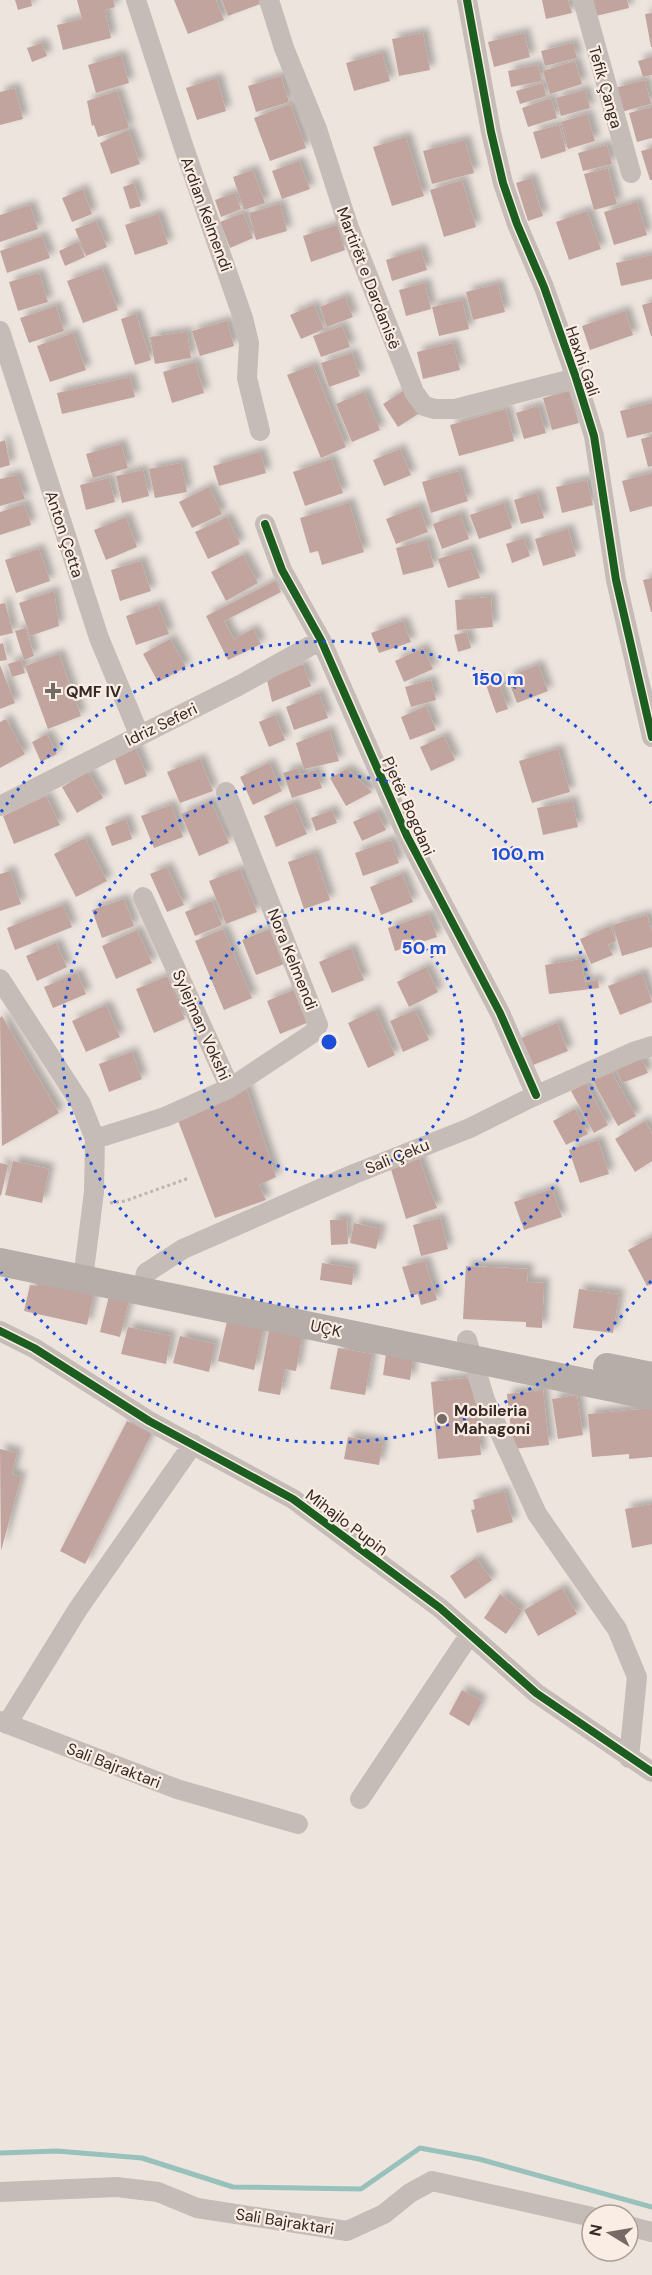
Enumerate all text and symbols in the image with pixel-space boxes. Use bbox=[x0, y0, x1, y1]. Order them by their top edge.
street label: Tefik Çanga bbox=[584, 43, 627, 131]
street label: Ardian Kelmendi bbox=[176, 154, 237, 274]
street label: Martirët e Dardanisë bbox=[332, 204, 405, 352]
street label: Haxhi Gali bbox=[561, 323, 604, 399]
street label: Anton Çetta bbox=[41, 488, 88, 580]
text: 150 m bbox=[472, 667, 524, 691]
place label: QMF IV bbox=[66, 681, 122, 702]
marker: QMF IV bbox=[44, 682, 62, 700]
street label: Idriz Seferi bbox=[122, 698, 201, 751]
street label: Pjetër Bogdani bbox=[377, 753, 440, 859]
text: 100 m bbox=[491, 842, 545, 866]
street label: Nora Kelmendi bbox=[263, 906, 322, 1013]
text: 50 m bbox=[401, 936, 447, 960]
street label: Sylejman Vokshi bbox=[168, 967, 235, 1084]
centre of rings bbox=[319, 1032, 339, 1052]
street label: Sali Çeku bbox=[362, 1134, 432, 1179]
street label: UÇK bbox=[308, 1315, 343, 1342]
place label: Mobileria Mahagoni bbox=[454, 1400, 530, 1439]
marker: Mobileria Mahagoni bbox=[435, 1412, 449, 1426]
street label: Mihajlo Pupin bbox=[301, 1485, 392, 1560]
street label: Sali Bajraktari bbox=[64, 1738, 164, 1793]
street label: Sali Bajraktari bbox=[234, 2203, 336, 2240]
north arrow bbox=[580, 2203, 640, 2263]
text: N bbox=[584, 2223, 607, 2238]

